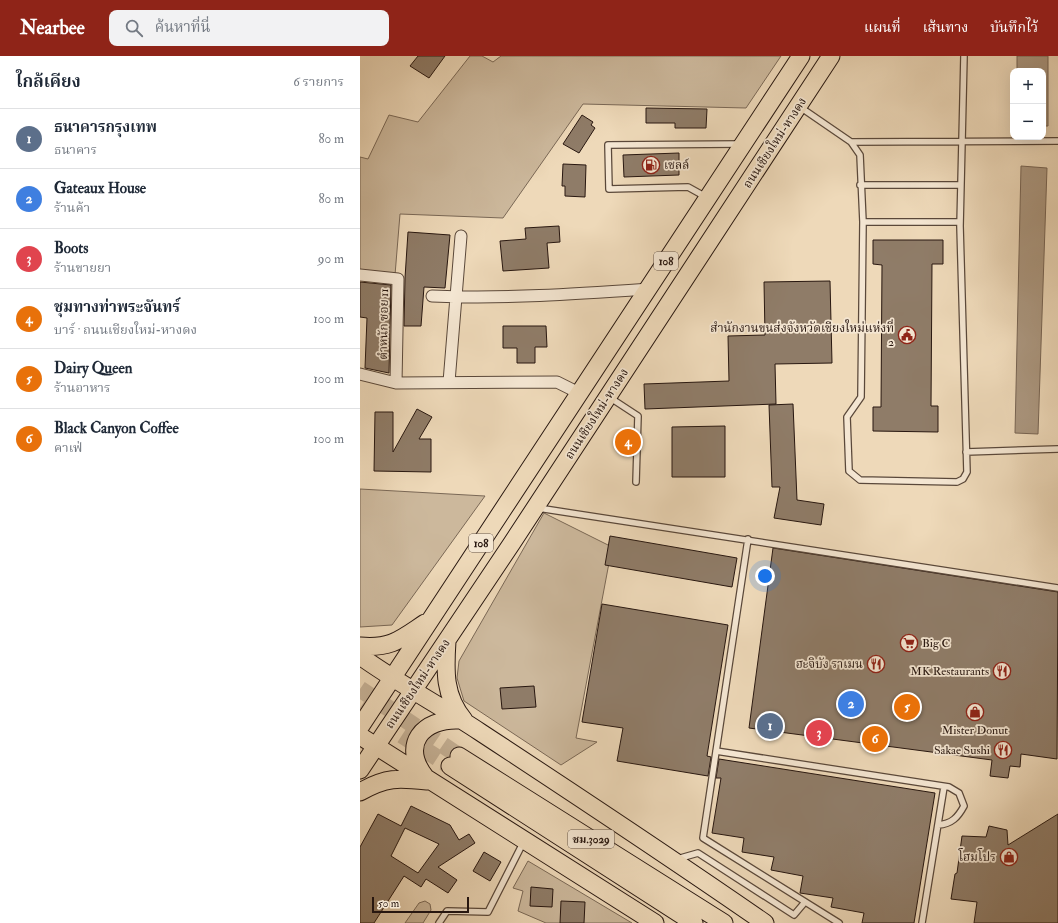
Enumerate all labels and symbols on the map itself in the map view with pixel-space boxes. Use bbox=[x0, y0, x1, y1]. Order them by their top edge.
street label: ถนนเชียงใหม่-หางดง bbox=[738, 94, 810, 191]
fuel station icon: เชลล์ bbox=[641, 155, 661, 175]
place label: เชลล์ bbox=[664, 158, 689, 173]
road number: 108 bbox=[654, 252, 678, 270]
street label: ตำหนัก ซอย 11 bbox=[376, 288, 392, 360]
place label: สำนักงานขนส่งจังหวัดเชียงใหม่แห่งที่ 2 bbox=[710, 319, 894, 350]
public building icon: สำนักงานขนส่งจังหวัดเชียงใหม่แห่งที่ 2 bbox=[897, 325, 917, 345]
street label: ถนนเชียงใหม่-หางดง bbox=[560, 365, 632, 462]
pin: 4 bbox=[615, 427, 641, 457]
road number: 108 bbox=[469, 534, 493, 552]
your location bbox=[755, 566, 775, 586]
supermarket icon: Big C bbox=[899, 633, 919, 653]
street label: ถนนเชียงใหม่-หางดง bbox=[381, 635, 454, 732]
place label: Big C bbox=[922, 636, 950, 651]
restaurant icon: ฮะจิบัง ราเมน bbox=[866, 654, 886, 674]
place label: ฮะจิบัง ราเมน bbox=[796, 657, 863, 672]
restaurant icon: MK Restaurants bbox=[992, 661, 1012, 681]
place label: MK Restaurants bbox=[910, 664, 989, 679]
pin: 2 bbox=[838, 689, 864, 719]
pin: 5 bbox=[894, 692, 920, 722]
shop icon: Mister Donut bbox=[965, 702, 985, 722]
pin: 1 bbox=[757, 711, 783, 741]
pin: 3 bbox=[806, 718, 832, 748]
place label: Mister Donut bbox=[942, 723, 1008, 738]
pin: 6 bbox=[862, 724, 888, 754]
restaurant icon: Sakae Sushi bbox=[993, 740, 1013, 760]
place label: Sakae Sushi bbox=[934, 743, 990, 758]
road number: ชม.3029 bbox=[568, 830, 614, 848]
shop icon: โฮมโปร bbox=[999, 847, 1019, 867]
place label: โฮมโปร bbox=[958, 848, 996, 865]
scale bar bbox=[372, 895, 469, 914]

